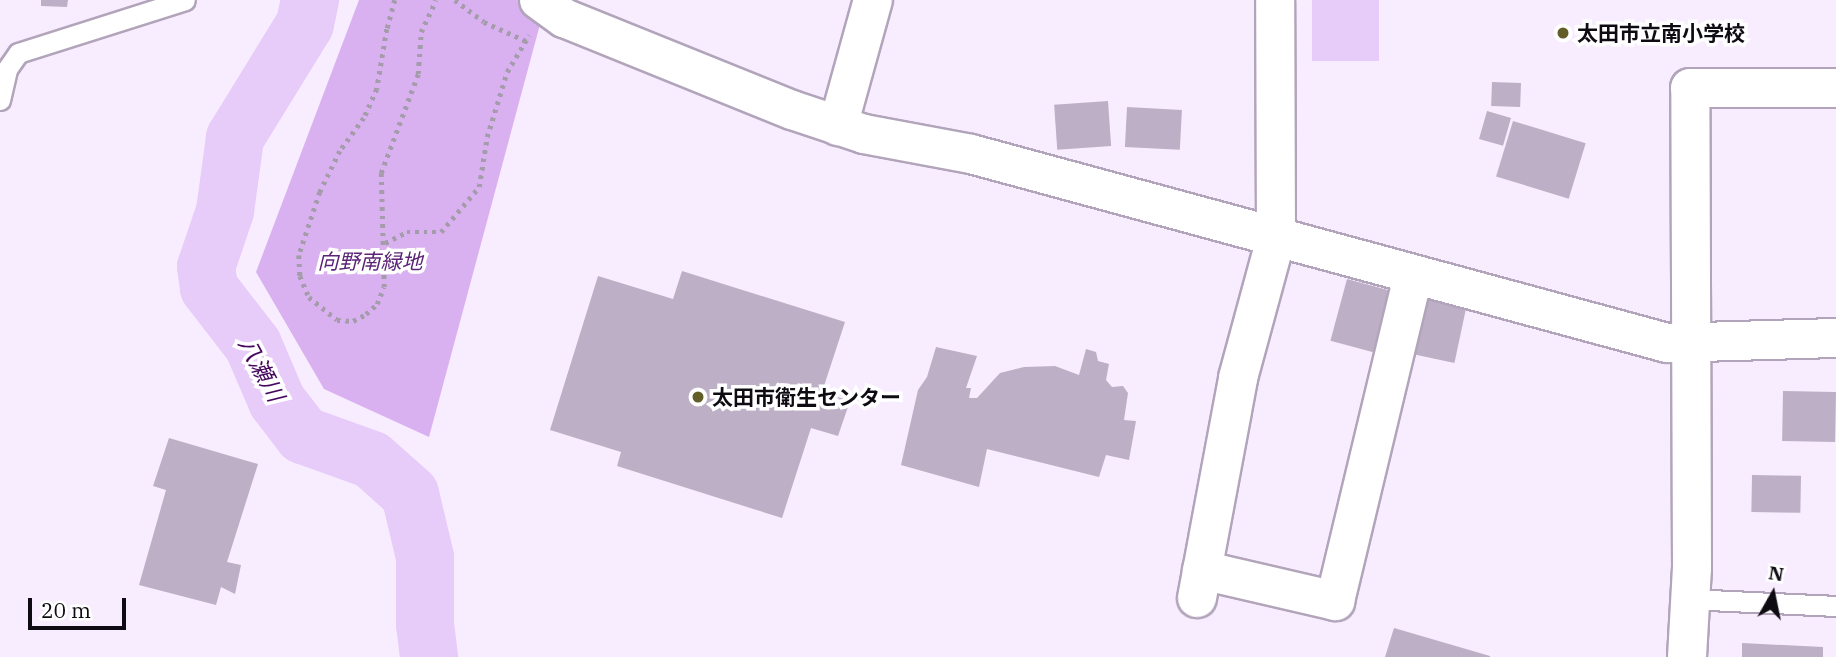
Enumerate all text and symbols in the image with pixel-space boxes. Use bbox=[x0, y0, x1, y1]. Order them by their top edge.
place label: 太田市立南小学校 bbox=[1577, 20, 1745, 46]
marker: 太田市立南小学校 bbox=[1555, 25, 1571, 41]
park label: 向野南緑地 bbox=[318, 248, 422, 274]
water label: 八瀬川 bbox=[234, 332, 290, 406]
place label: 太田市衛生センター bbox=[712, 384, 901, 410]
marker: 太田市衛生センター bbox=[690, 389, 706, 405]
north arrow bbox=[1738, 559, 1808, 629]
text: N bbox=[1767, 560, 1786, 586]
scale bar bbox=[32, 584, 130, 628]
text: 20 m bbox=[41, 596, 91, 624]

